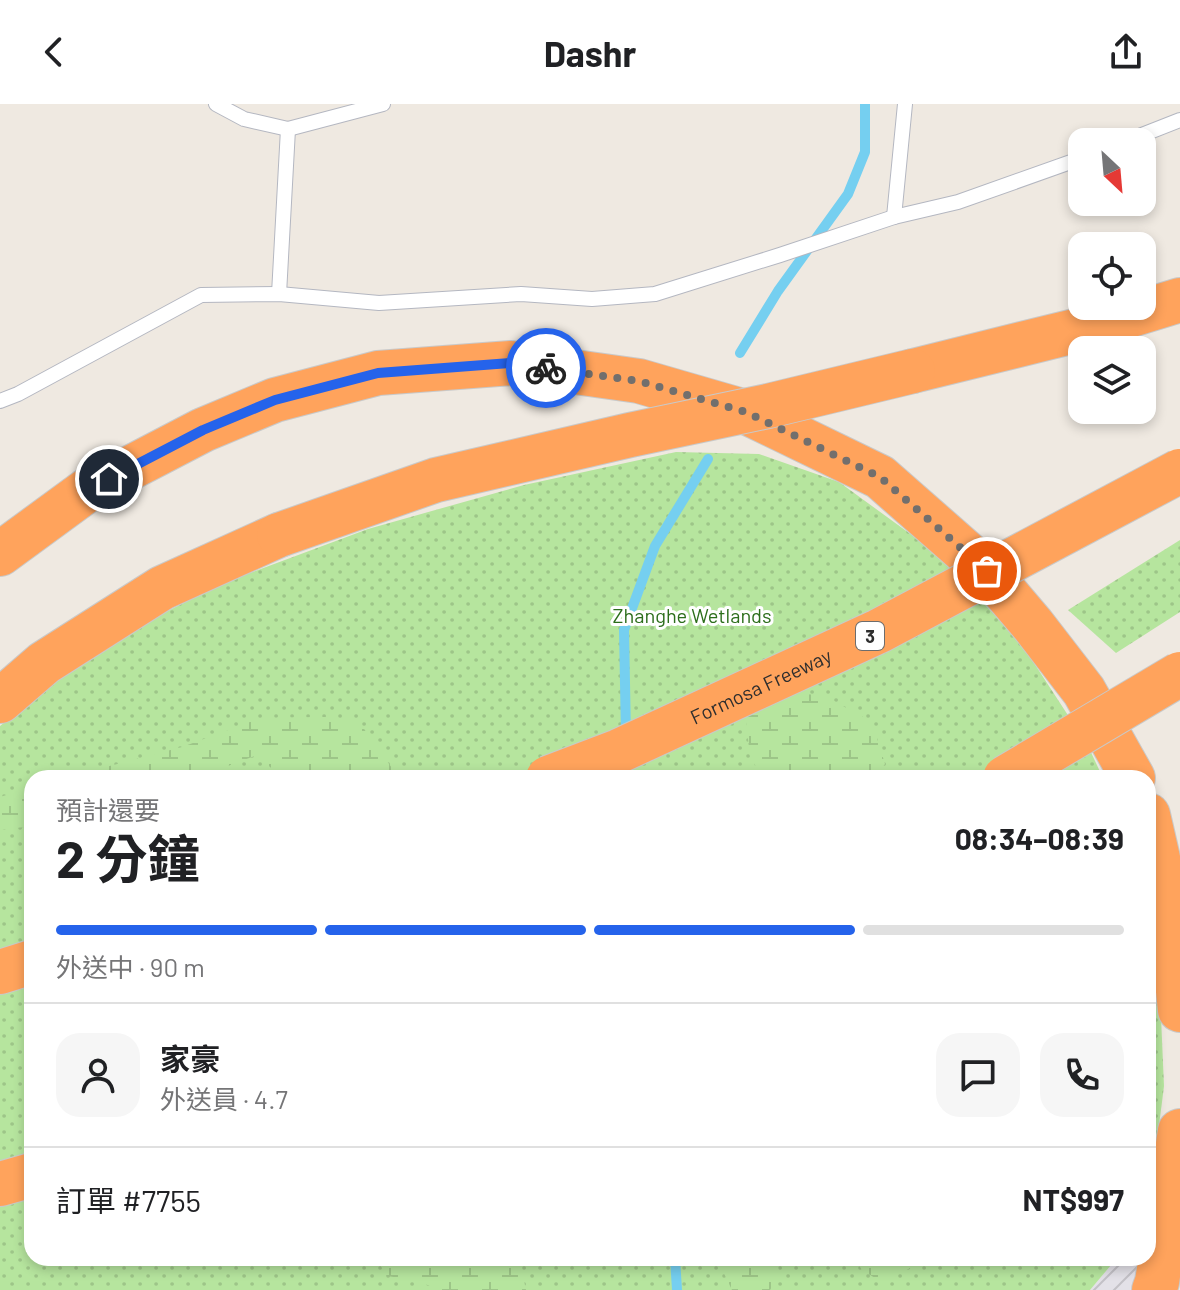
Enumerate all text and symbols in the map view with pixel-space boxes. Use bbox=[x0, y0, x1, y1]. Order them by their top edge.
icon: back bbox=[32, 30, 76, 74]
icon: share bbox=[1104, 30, 1148, 74]
text: Dashr bbox=[544, 31, 636, 74]
north arrow bbox=[1068, 128, 1156, 216]
map controls bbox=[1068, 128, 1156, 424]
button: locate bbox=[1068, 232, 1156, 320]
courier bbox=[506, 328, 586, 408]
button: layers bbox=[1068, 336, 1156, 424]
icon: bike bbox=[524, 346, 568, 390]
pin bbox=[75, 445, 143, 513]
icon: home bbox=[87, 457, 131, 501]
pin bbox=[953, 537, 1021, 605]
icon: bag bbox=[965, 549, 1009, 593]
park label: Zhanghe Wetlands bbox=[612, 603, 772, 627]
road number: 3 bbox=[856, 622, 884, 650]
street label: Formosa Freeway bbox=[686, 643, 835, 729]
text: 預計還要 bbox=[56, 794, 160, 825]
text: 08:34–08:39 bbox=[955, 820, 1124, 856]
text: 2 分鐘 bbox=[56, 826, 200, 888]
text: 外送中 · 90 m bbox=[56, 951, 205, 982]
button: person bbox=[56, 1033, 140, 1117]
button: chat bbox=[936, 1033, 1020, 1117]
button: phone bbox=[1040, 1033, 1124, 1117]
text: 家豪 bbox=[160, 1040, 220, 1076]
text: 外送員 · 4.7 bbox=[160, 1083, 288, 1114]
text: NT$997 bbox=[1023, 1181, 1124, 1217]
text: 訂單 #7755 bbox=[56, 1182, 201, 1218]

